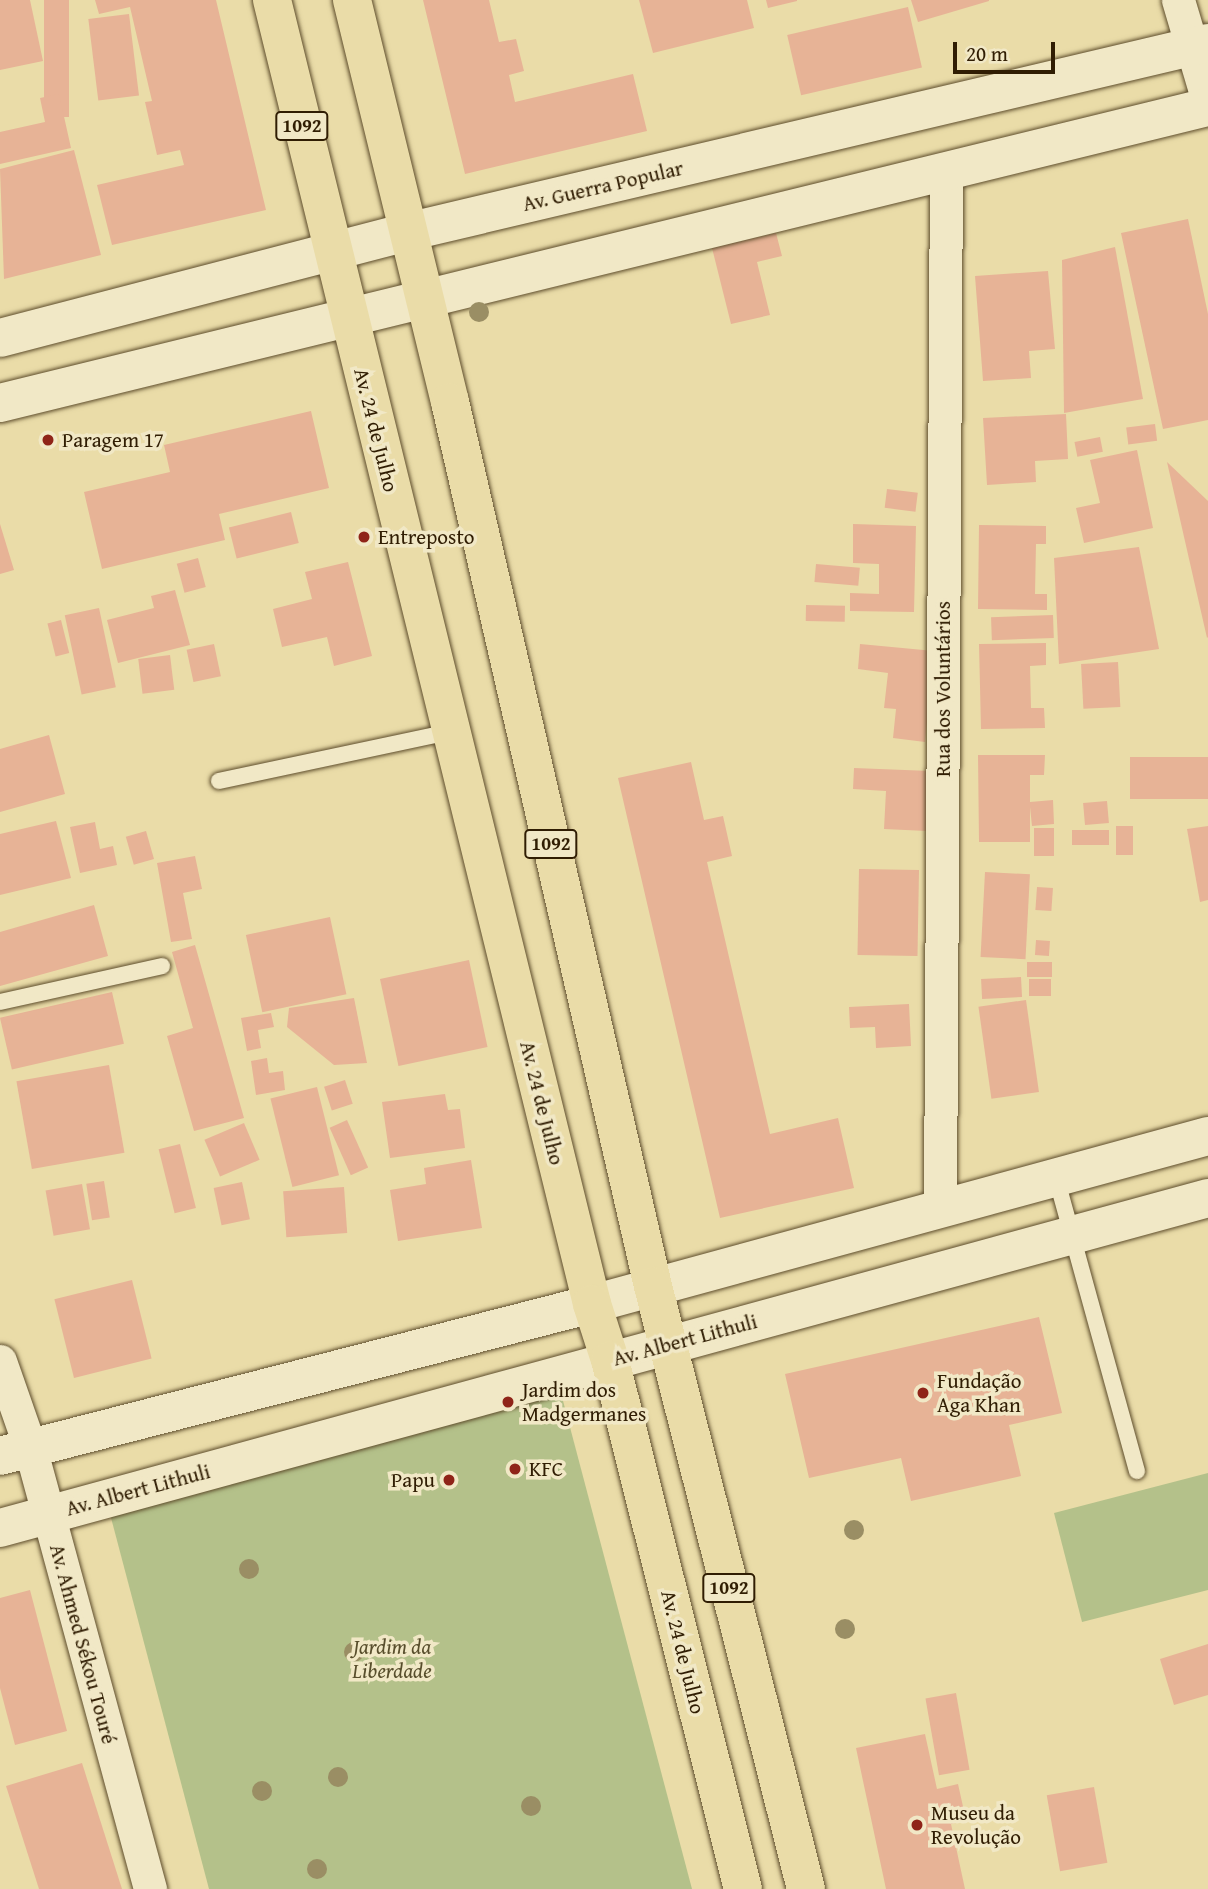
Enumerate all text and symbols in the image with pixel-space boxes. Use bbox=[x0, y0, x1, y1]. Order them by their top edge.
scale bar bbox=[956, 28, 1058, 72]
text: 20 m bbox=[966, 38, 1008, 69]
road number: 1092 bbox=[274, 110, 330, 142]
street label: Av. Guerra Popular bbox=[520, 155, 686, 217]
street label: Av. 24 de Julho bbox=[348, 365, 404, 495]
place label: Paragem 17 bbox=[62, 427, 164, 453]
marker: Paragem 17 bbox=[40, 432, 56, 448]
place label: Entreposto bbox=[378, 524, 475, 550]
marker: Entreposto bbox=[356, 529, 372, 545]
street label: Rua dos Voluntários bbox=[930, 601, 956, 777]
road number: 1092 bbox=[523, 828, 579, 860]
street label: Av. 24 de Julho bbox=[514, 1038, 570, 1168]
street label: Av. Albert Lithuli bbox=[610, 1309, 760, 1371]
place label: Fundação Aga Khan bbox=[937, 1368, 1021, 1418]
place label: Jardim dos Madgermanes bbox=[522, 1377, 646, 1427]
marker: Fundação Aga Khan bbox=[915, 1385, 931, 1401]
marker: Jardim dos Madgermanes bbox=[500, 1394, 516, 1410]
place label: KFC bbox=[529, 1456, 563, 1482]
street label: Av. Albert Lithuli bbox=[63, 1459, 213, 1521]
marker: KFC bbox=[507, 1461, 523, 1477]
place label: Papu bbox=[391, 1467, 435, 1493]
marker: Papu bbox=[441, 1472, 457, 1488]
street label: Av. Ahmed Sékou Touré bbox=[44, 1541, 122, 1747]
road number: 1092 bbox=[701, 1572, 757, 1604]
street label: Av. 24 de Julho bbox=[655, 1587, 711, 1717]
park label: Jardim da Liberdade bbox=[352, 1634, 432, 1684]
place label: Museu da Revolução bbox=[931, 1800, 1021, 1850]
marker: Museu da Revolução bbox=[909, 1817, 925, 1833]

